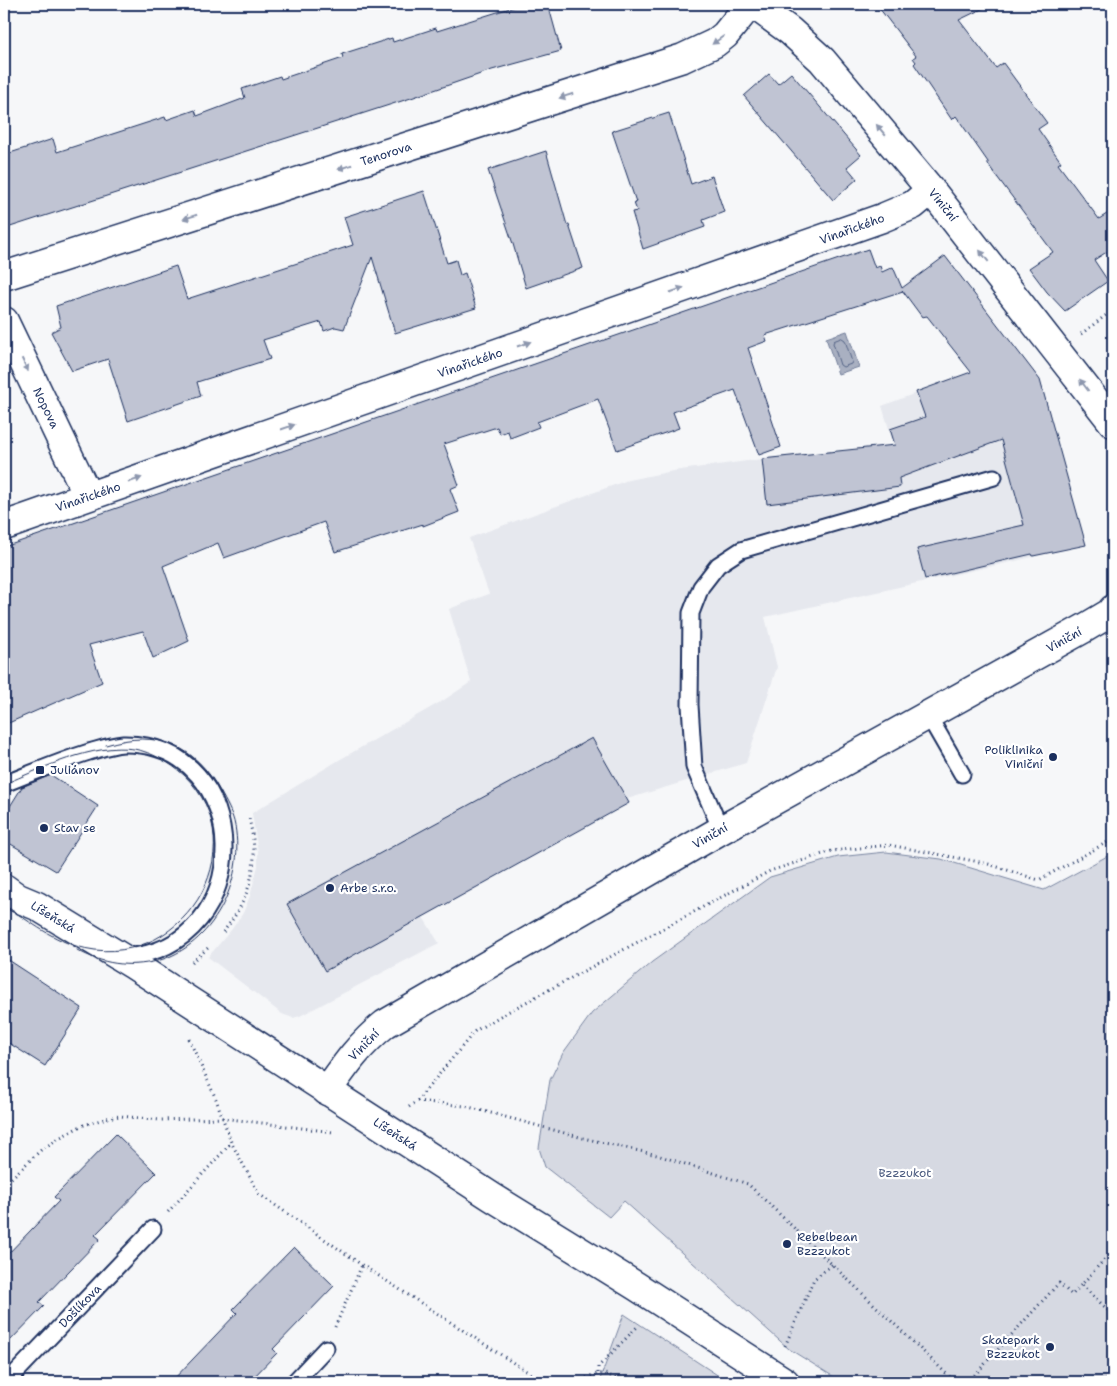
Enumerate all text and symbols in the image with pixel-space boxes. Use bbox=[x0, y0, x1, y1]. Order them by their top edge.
one-way arrow bbox=[711, 35, 725, 45]
one-way arrow bbox=[559, 93, 574, 100]
one-way arrow bbox=[876, 124, 887, 137]
street label: Tenorova bbox=[358, 138, 414, 170]
one-way arrow bbox=[337, 163, 352, 171]
street label: Viniční bbox=[925, 185, 962, 225]
street label: Vinařického bbox=[817, 210, 887, 248]
one-way arrow bbox=[182, 213, 197, 221]
one-way arrow bbox=[978, 250, 989, 263]
one-way arrow bbox=[670, 286, 685, 293]
one-way arrow bbox=[517, 340, 532, 348]
street label: Vinařického bbox=[435, 344, 505, 382]
one-way arrow bbox=[21, 358, 29, 372]
one-way arrow bbox=[1079, 378, 1089, 392]
street label: Nopova bbox=[29, 385, 63, 432]
one-way arrow bbox=[281, 422, 296, 430]
one-way arrow bbox=[127, 476, 142, 483]
street label: Vinařického bbox=[53, 478, 123, 516]
street label: Viniční bbox=[1043, 623, 1085, 656]
place label: Poliklinika Viniční bbox=[985, 742, 1044, 772]
marker: Poliklinika Viniční bbox=[1047, 751, 1059, 763]
place label: Juliánov bbox=[50, 762, 100, 778]
marker: Juliánov bbox=[34, 764, 46, 776]
street label: Viniční bbox=[689, 819, 731, 853]
place label: Stav se bbox=[54, 820, 96, 836]
marker: Stav se bbox=[38, 822, 50, 834]
place label: Arbe s.r.o. bbox=[340, 880, 396, 896]
marker: Arbe s.r.o. bbox=[324, 882, 336, 894]
street label: Líšeňská bbox=[28, 897, 79, 937]
street label: Viniční bbox=[345, 1025, 383, 1064]
street label: Líšeňská bbox=[370, 1114, 420, 1154]
park label: Bzzzukot bbox=[878, 1165, 932, 1181]
place label: Rebelbean Bzzzukot bbox=[797, 1229, 858, 1259]
marker: Rebelbean Bzzzukot bbox=[781, 1238, 793, 1250]
street label: Došlíkova bbox=[55, 1280, 105, 1331]
place label: Skatepark Bzzzukot bbox=[982, 1332, 1040, 1362]
marker: Skatepark Bzzzukot bbox=[1044, 1341, 1056, 1353]

